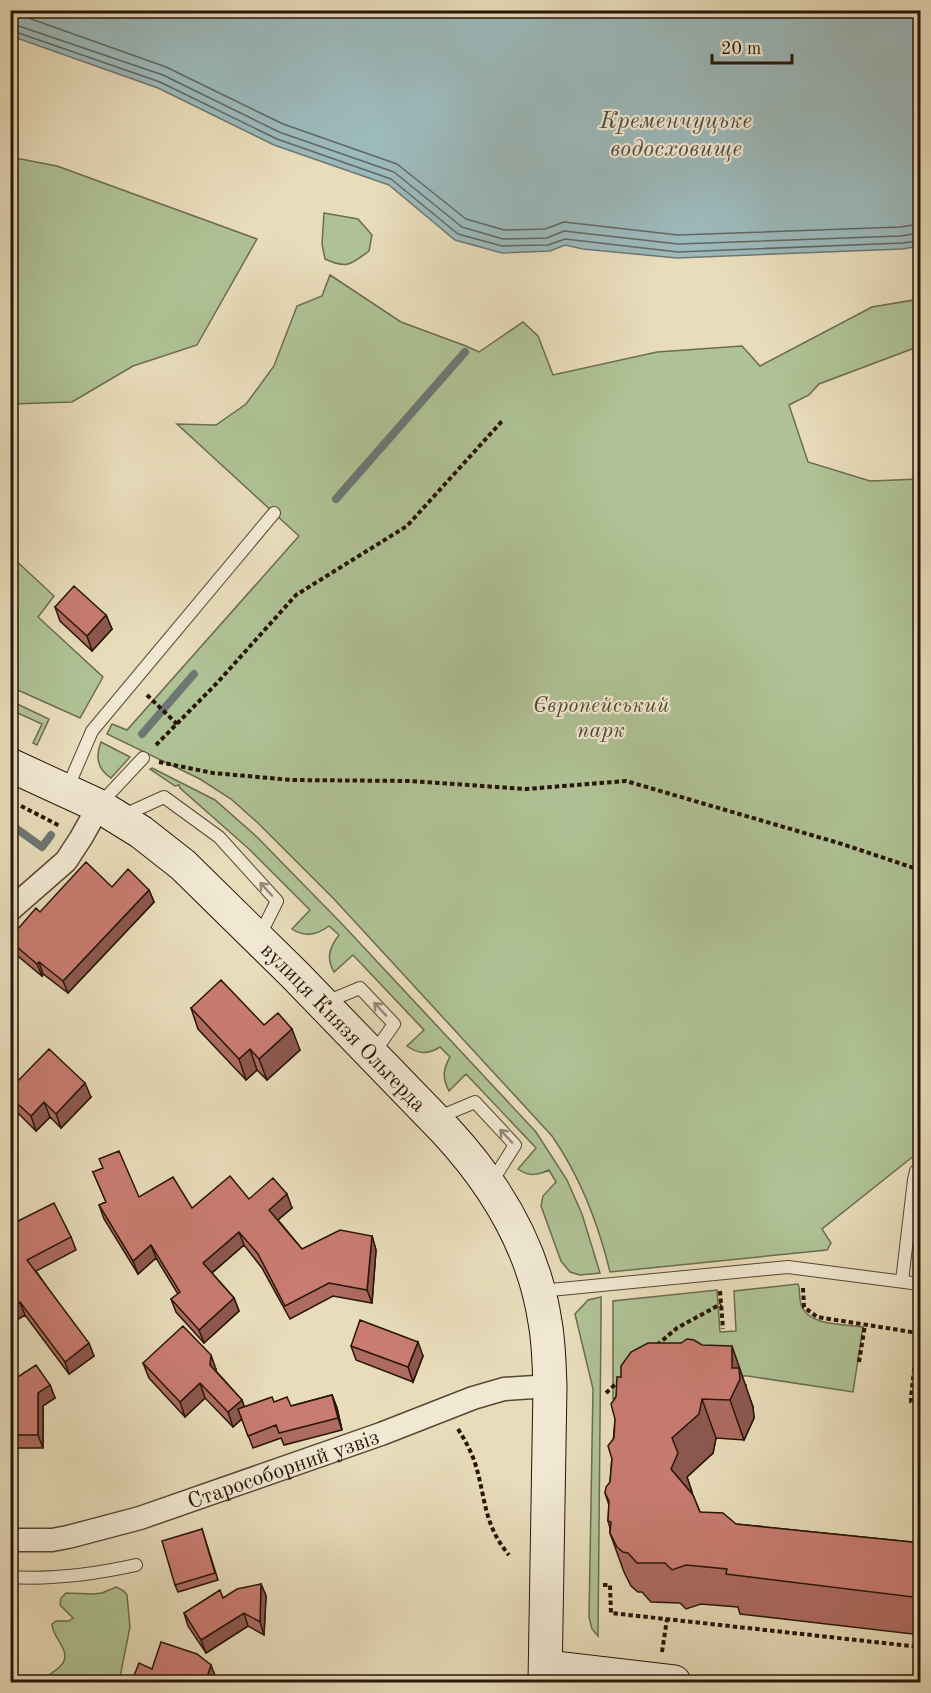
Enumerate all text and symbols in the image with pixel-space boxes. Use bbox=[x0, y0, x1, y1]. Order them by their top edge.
scale bar bbox=[712, 27, 792, 65]
text: 20 m bbox=[721, 40, 761, 58]
water label: Кременчуцьке водосховище bbox=[599, 110, 752, 162]
park label: Європейський парк bbox=[533, 695, 670, 742]
one-way arrow bbox=[259, 881, 273, 896]
street label: вулиця Князя Ольгерда bbox=[256, 939, 430, 1117]
one-way arrow bbox=[373, 1002, 387, 1017]
one-way arrow bbox=[500, 1129, 514, 1144]
street label: Старособорний узвіз bbox=[185, 1427, 382, 1514]

